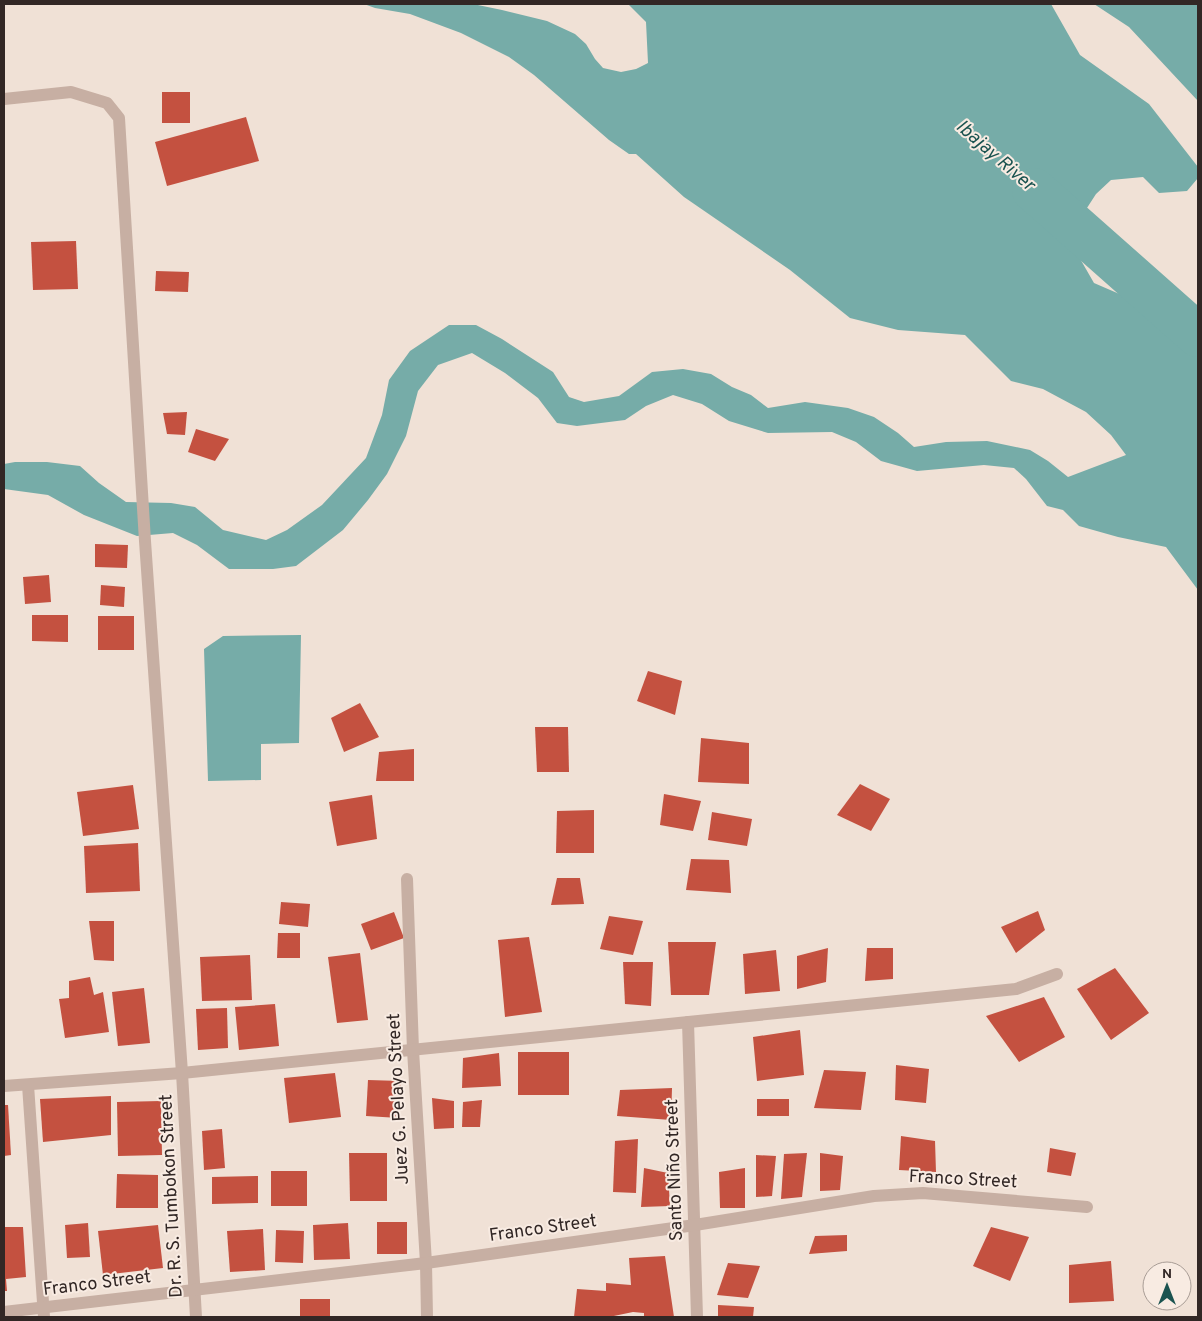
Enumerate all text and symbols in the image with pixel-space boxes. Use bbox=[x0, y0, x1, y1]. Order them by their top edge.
water label: Ibajay River bbox=[950, 115, 1041, 198]
street label: Juez G. Pelayo Street bbox=[383, 1013, 415, 1185]
street label: Dr. R. S. Tumbokon Street bbox=[155, 1094, 189, 1298]
street label: Santo Niño Street bbox=[661, 1098, 689, 1242]
street label: Franco Street bbox=[908, 1166, 1018, 1194]
street label: Franco Street bbox=[488, 1210, 598, 1248]
north arrow bbox=[1142, 1261, 1192, 1311]
street label: Franco Street bbox=[42, 1266, 152, 1302]
text: N bbox=[1162, 1266, 1172, 1283]

